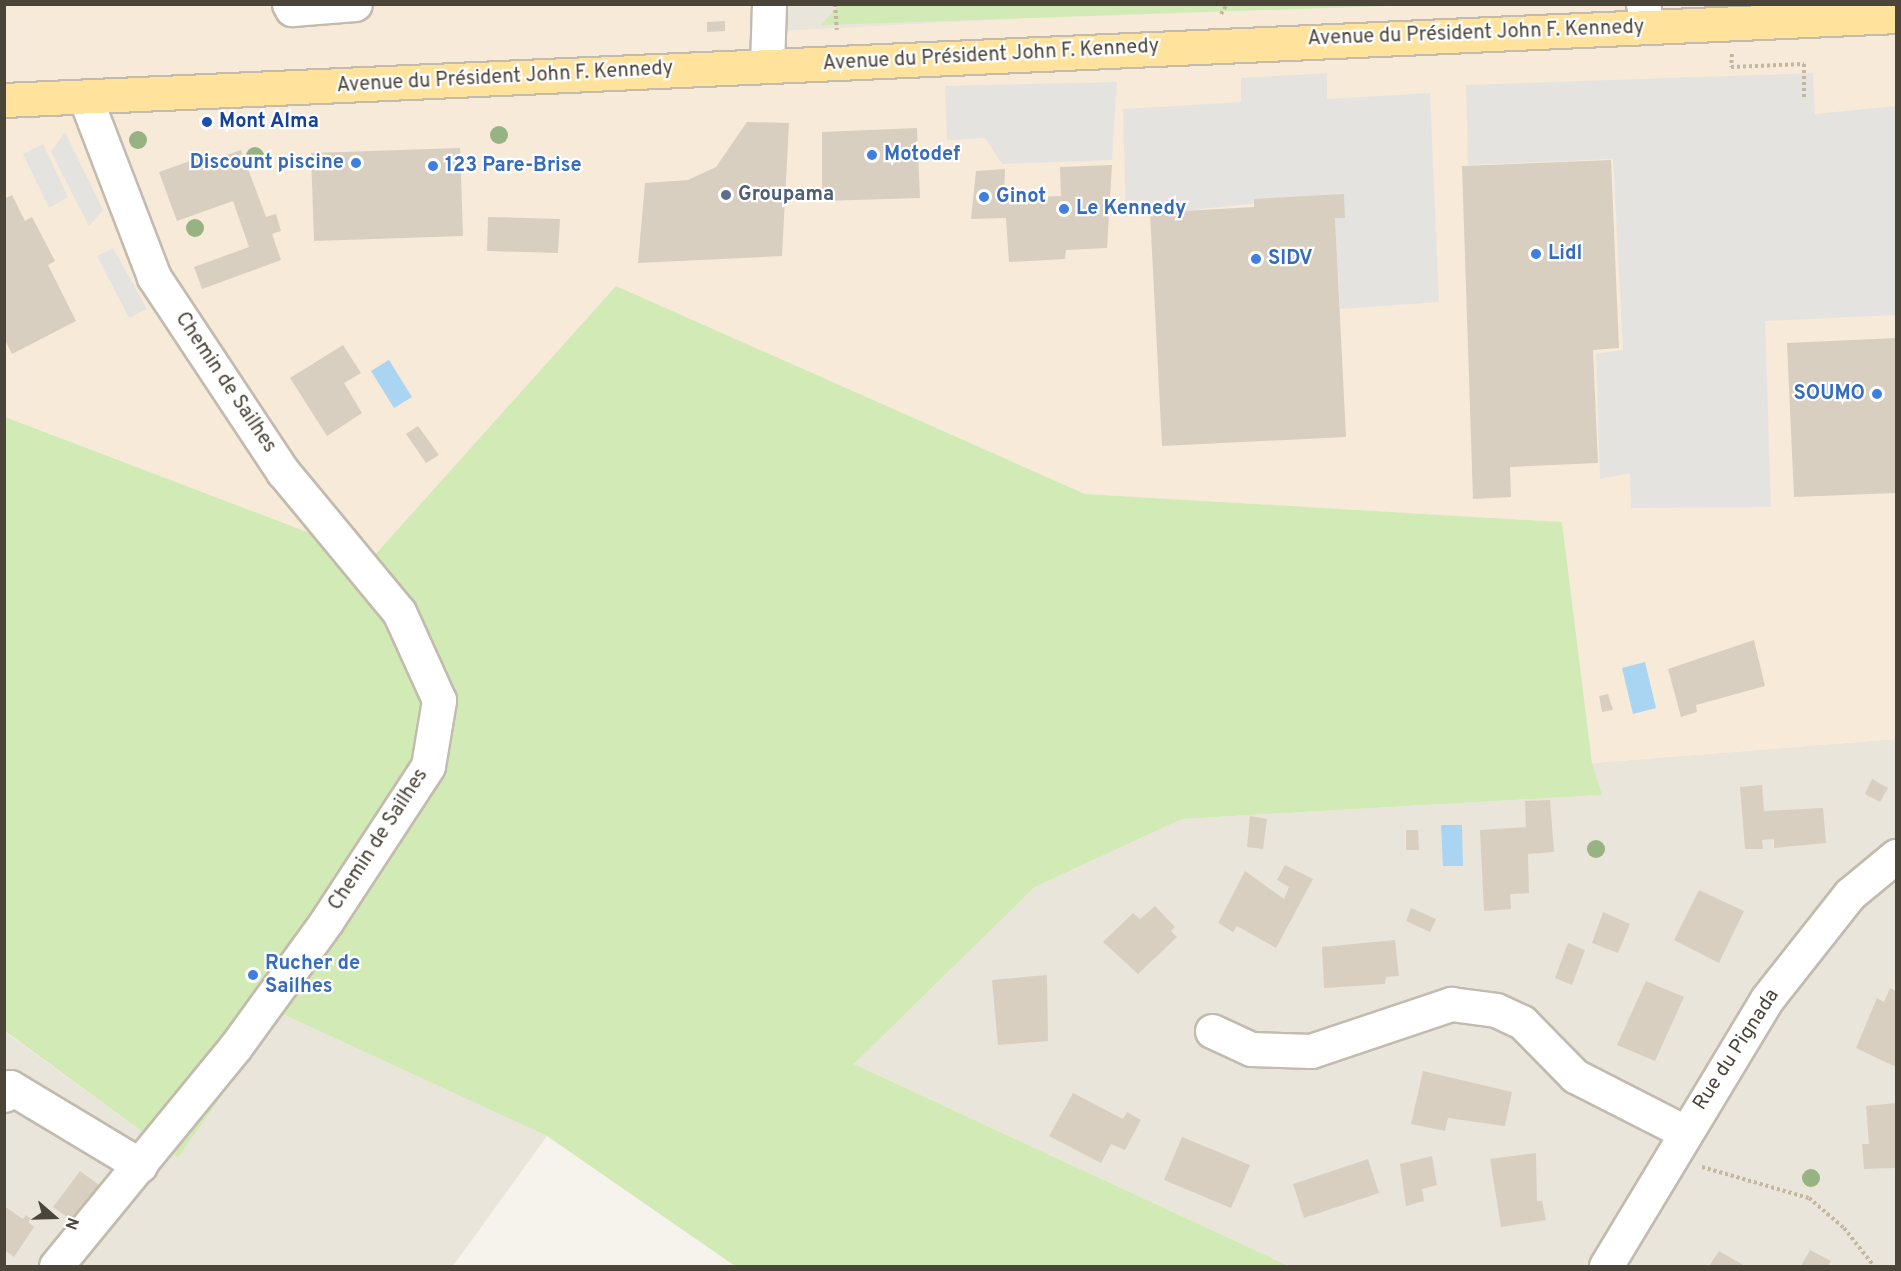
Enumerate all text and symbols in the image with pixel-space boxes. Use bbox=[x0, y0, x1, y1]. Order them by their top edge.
street label: Avenue du Président John F. Kennedy bbox=[1307, 16, 1645, 52]
street label: Avenue du Président John F. Kennedy bbox=[822, 35, 1160, 77]
street label: Avenue du Président John F. Kennedy bbox=[336, 57, 674, 99]
place label: Mont Alma bbox=[219, 110, 320, 134]
marker: Mont Alma bbox=[200, 115, 214, 129]
place label: Motodef bbox=[884, 143, 960, 167]
marker: Motodef bbox=[865, 148, 879, 162]
place label: Discount piscine bbox=[190, 151, 344, 175]
place label: 123 Pare-Brise bbox=[445, 154, 582, 178]
marker: Discount piscine bbox=[349, 156, 363, 170]
marker: 123 Pare-Brise bbox=[426, 159, 440, 173]
place label: Groupama bbox=[738, 183, 834, 207]
place label: Ginot bbox=[996, 185, 1046, 209]
marker: Groupama bbox=[719, 188, 733, 202]
marker: Ginot bbox=[977, 190, 991, 204]
place label: Le Kennedy bbox=[1076, 197, 1186, 221]
marker: Le Kennedy bbox=[1057, 202, 1071, 216]
place label: Lidl bbox=[1548, 242, 1582, 266]
place label: SIDV bbox=[1268, 247, 1313, 271]
marker: Lidl bbox=[1529, 247, 1543, 261]
marker: SIDV bbox=[1249, 252, 1263, 266]
street label: Chemin de Sailhes bbox=[169, 308, 281, 458]
place label: SOUMO bbox=[1793, 382, 1865, 406]
marker: SOUMO bbox=[1870, 387, 1884, 401]
street label: Chemin de Sailhes bbox=[324, 765, 434, 915]
place label: Rucher de Sailhes bbox=[265, 952, 360, 999]
marker: Rucher de Sailhes bbox=[246, 968, 260, 982]
street label: Rue du Pignada bbox=[1689, 985, 1785, 1115]
north arrow bbox=[24, 1187, 84, 1247]
text: N bbox=[60, 1214, 82, 1232]

